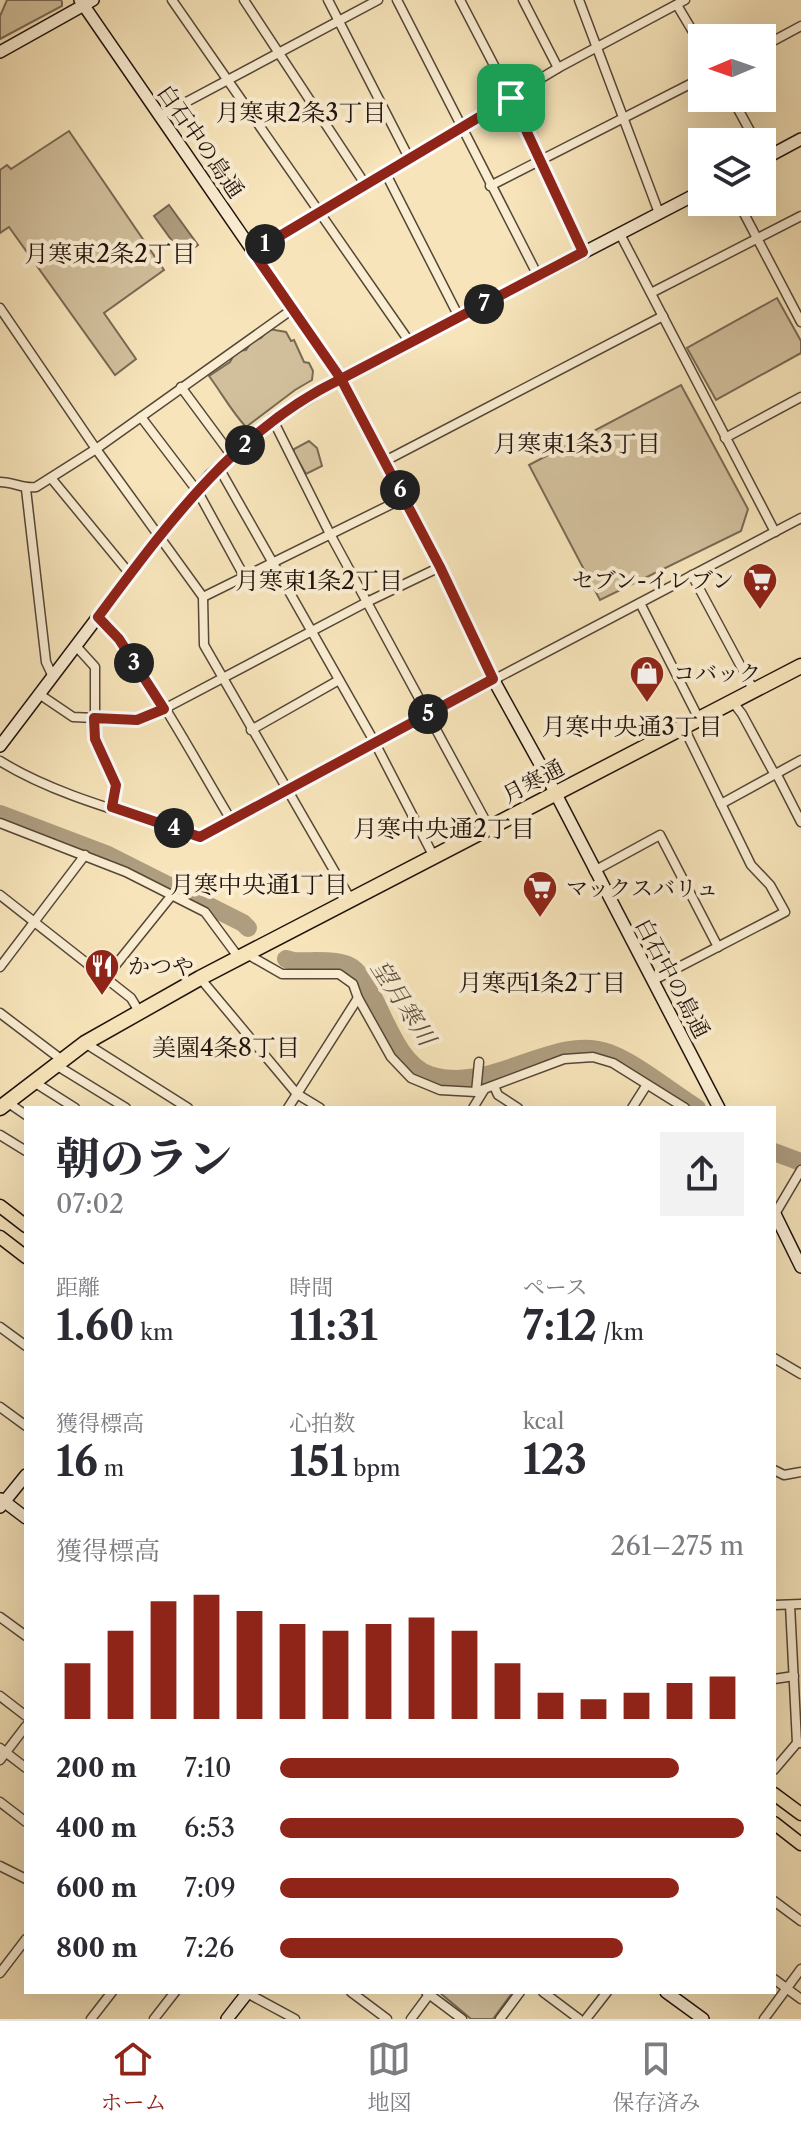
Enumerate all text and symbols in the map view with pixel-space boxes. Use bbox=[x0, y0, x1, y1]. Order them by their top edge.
north arrow bbox=[688, 24, 776, 112]
map controls bbox=[688, 24, 776, 216]
pin bbox=[477, 64, 545, 132]
icon: arrive bbox=[489, 76, 533, 120]
street label: 白石中の島通 bbox=[152, 79, 250, 203]
district label: 月寒東2条3丁目 bbox=[215, 98, 387, 127]
button: layers bbox=[688, 128, 776, 216]
pin: 1 bbox=[245, 224, 285, 264]
text: 1 bbox=[260, 230, 270, 257]
district label: 月寒東2条2丁目 bbox=[24, 239, 196, 268]
pin: 7 bbox=[464, 284, 504, 324]
text: 7 bbox=[478, 290, 490, 317]
pin: 2 bbox=[225, 425, 265, 465]
district label: 月寒東1条3丁目 bbox=[493, 429, 661, 458]
text: 2 bbox=[239, 431, 252, 458]
pin: 6 bbox=[380, 470, 420, 510]
text: 6 bbox=[393, 476, 407, 503]
supermarket icon: セブン-イレブン bbox=[741, 561, 779, 611]
district label: 月寒東1条2丁目 bbox=[235, 566, 403, 595]
place label: セブン-イレブン bbox=[572, 567, 734, 594]
pin: 3 bbox=[114, 643, 154, 683]
text: 3 bbox=[128, 649, 140, 676]
shop icon: コバック bbox=[628, 654, 666, 704]
place label: コバック bbox=[673, 660, 761, 687]
pin: 5 bbox=[408, 694, 448, 734]
text: 5 bbox=[422, 700, 434, 727]
district label: 月寒中央通3丁目 bbox=[541, 712, 723, 741]
street label: 月寒通 bbox=[498, 754, 569, 809]
pin: 4 bbox=[154, 808, 194, 848]
text: 4 bbox=[167, 814, 181, 841]
district label: 月寒中央通2丁目 bbox=[353, 814, 535, 843]
supermarket icon: マックスバリュ bbox=[521, 869, 559, 919]
district label: 月寒中央通1丁目 bbox=[170, 870, 348, 899]
place label: マックスバリュ bbox=[566, 875, 718, 902]
street label: 白石中の島通 bbox=[630, 914, 715, 1043]
restaurant icon: かつや bbox=[83, 947, 121, 997]
place label: かつや bbox=[128, 953, 194, 980]
water label: 望月寒川 bbox=[365, 955, 443, 1053]
district label: 月寒西1条2丁目 bbox=[458, 968, 626, 997]
district label: 美園4条8丁目 bbox=[152, 1033, 300, 1062]
text: 朝のラン bbox=[56, 1131, 232, 1185]
button: share bbox=[660, 1132, 744, 1216]
text: 07:02 bbox=[56, 1188, 124, 1220]
text: 距離 bbox=[56, 1274, 100, 1301]
text: 時間 bbox=[289, 1274, 333, 1301]
text: ペース bbox=[523, 1274, 588, 1301]
text: 1.60 bbox=[56, 1301, 134, 1350]
text: 11:31 bbox=[289, 1301, 378, 1350]
text: 7:12 bbox=[523, 1301, 597, 1350]
text: km bbox=[134, 1319, 174, 1346]
text: /km bbox=[597, 1319, 644, 1346]
text: kcal bbox=[523, 1408, 564, 1435]
text: 獲得標高 bbox=[56, 1410, 144, 1437]
text: 心拍数 bbox=[289, 1410, 355, 1437]
text: 123 bbox=[523, 1435, 587, 1484]
text: 16 bbox=[56, 1437, 98, 1486]
text: 151 bbox=[289, 1437, 347, 1486]
text: m bbox=[98, 1455, 124, 1482]
text: bpm bbox=[347, 1455, 401, 1482]
text: 261–275 m bbox=[611, 1530, 744, 1562]
text: 獲得標高 bbox=[56, 1535, 160, 1567]
text: 200 m bbox=[56, 1752, 137, 1784]
text: 7:10 bbox=[184, 1752, 232, 1784]
text: 400 m bbox=[56, 1812, 137, 1844]
text: 6:53 bbox=[184, 1812, 235, 1844]
text: 600 m bbox=[56, 1872, 137, 1904]
text: 7:09 bbox=[184, 1872, 236, 1904]
text: 800 m bbox=[56, 1932, 138, 1964]
text: 7:26 bbox=[184, 1932, 234, 1964]
tab: ホーム bbox=[100, 2037, 167, 2116]
tab: 地図 bbox=[367, 2037, 412, 2116]
tab: 保存済み bbox=[612, 2037, 701, 2116]

